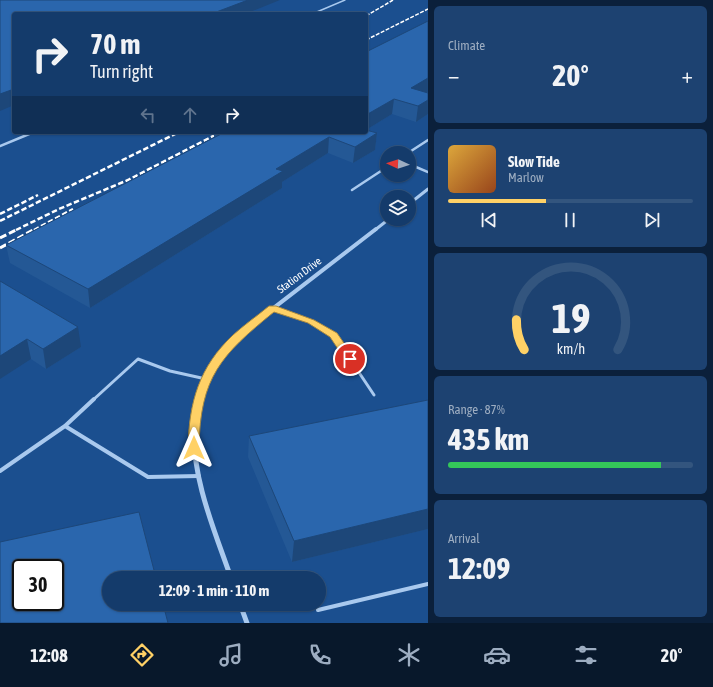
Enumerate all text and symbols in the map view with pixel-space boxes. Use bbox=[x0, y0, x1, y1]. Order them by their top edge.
icon: right bbox=[24, 28, 76, 80]
text: 70 m bbox=[90, 28, 140, 60]
text: Climate bbox=[448, 38, 485, 53]
text: 20° bbox=[552, 58, 589, 92]
text: Turn right bbox=[90, 61, 153, 82]
text: − bbox=[448, 62, 459, 88]
text: + bbox=[682, 62, 693, 88]
icon: left bbox=[137, 104, 159, 126]
icon: ahead bbox=[179, 104, 201, 126]
icon: right bbox=[221, 104, 243, 126]
north arrow bbox=[380, 146, 416, 182]
map controls bbox=[380, 146, 416, 226]
text: Slow Tide bbox=[508, 153, 560, 170]
text: Marlow bbox=[508, 170, 544, 185]
button: layers bbox=[380, 190, 416, 226]
icon: previous bbox=[478, 209, 500, 231]
icon: pause bbox=[559, 209, 581, 231]
icon: next bbox=[641, 209, 663, 231]
street label: Station Drive bbox=[275, 255, 323, 295]
text: 19 bbox=[551, 293, 590, 341]
text: km/h bbox=[556, 340, 585, 356]
pin bbox=[333, 342, 367, 376]
icon: arrive bbox=[339, 348, 361, 370]
text: Range · 87% bbox=[448, 402, 505, 417]
text: 435 km bbox=[448, 422, 529, 456]
position arrow bbox=[173, 427, 215, 469]
text: Arrival bbox=[448, 531, 480, 546]
text: 12:09 bbox=[448, 551, 510, 585]
speed limit sign: 30 bbox=[12, 559, 64, 611]
text: 12:09 · 1 min · 110 m bbox=[159, 582, 269, 599]
icon: directions bbox=[128, 641, 156, 669]
icon: music bbox=[217, 641, 245, 669]
icon: phone bbox=[306, 641, 334, 669]
icon: climate bbox=[395, 641, 423, 669]
icon: car bbox=[483, 641, 511, 669]
icon: filters bbox=[572, 641, 600, 669]
text: 12:08 bbox=[30, 645, 68, 666]
text: 20° bbox=[661, 645, 683, 666]

